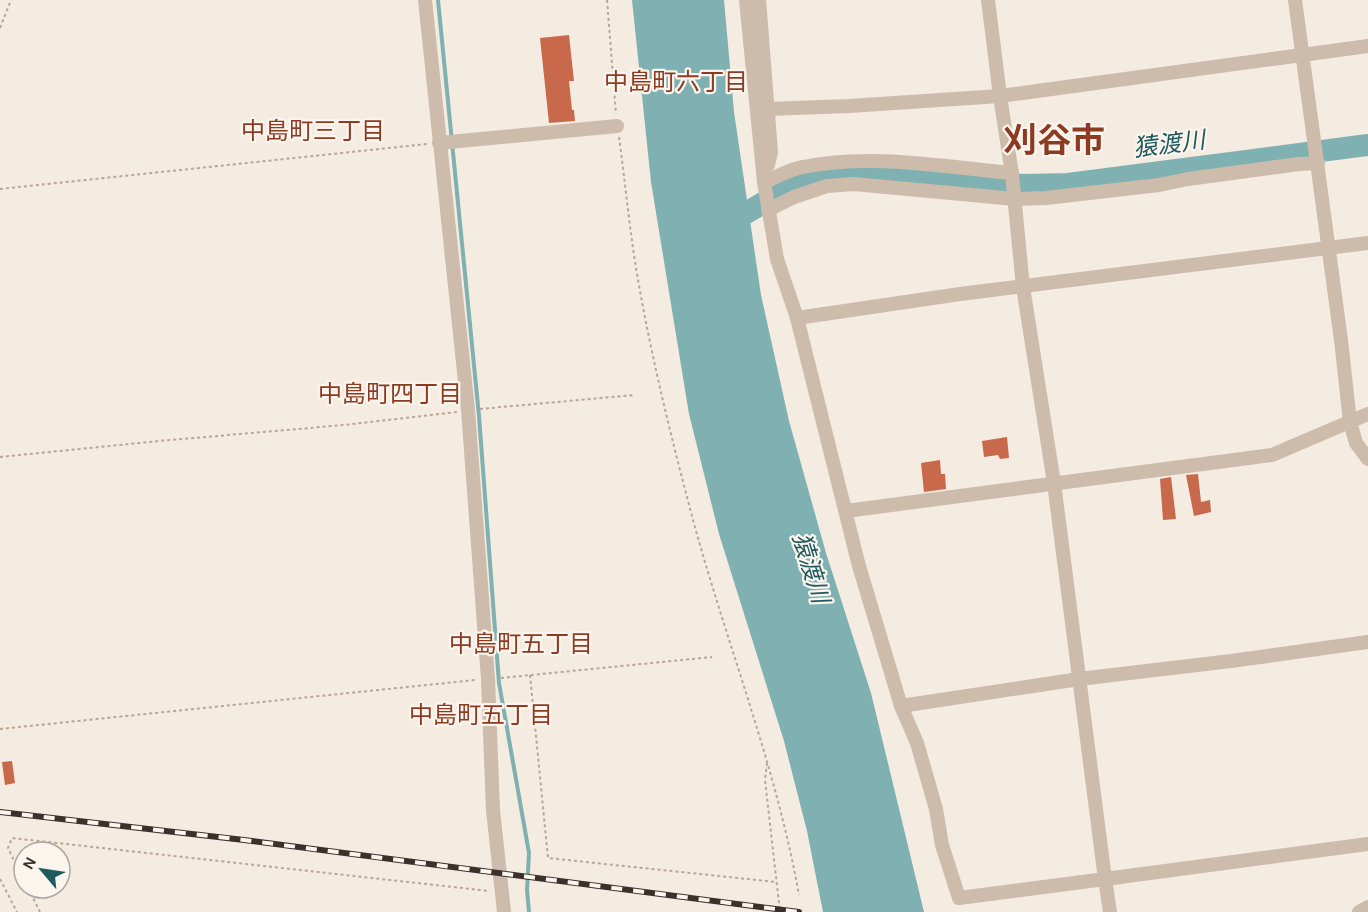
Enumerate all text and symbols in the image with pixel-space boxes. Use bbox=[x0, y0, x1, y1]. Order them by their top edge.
district label: 中島町六丁目 bbox=[604, 68, 748, 96]
district label: 中島町三丁目 bbox=[241, 117, 385, 145]
district label: 刈谷市 bbox=[1003, 121, 1105, 161]
water label: 猿渡川 bbox=[1132, 125, 1209, 162]
district label: 中島町四丁目 bbox=[318, 380, 462, 408]
water label: 猿渡川 bbox=[787, 529, 836, 609]
district label: 中島町五丁目 bbox=[449, 630, 593, 658]
district label: 中島町五丁目 bbox=[409, 701, 553, 729]
north arrow bbox=[12, 840, 72, 900]
text: N bbox=[18, 853, 40, 873]

